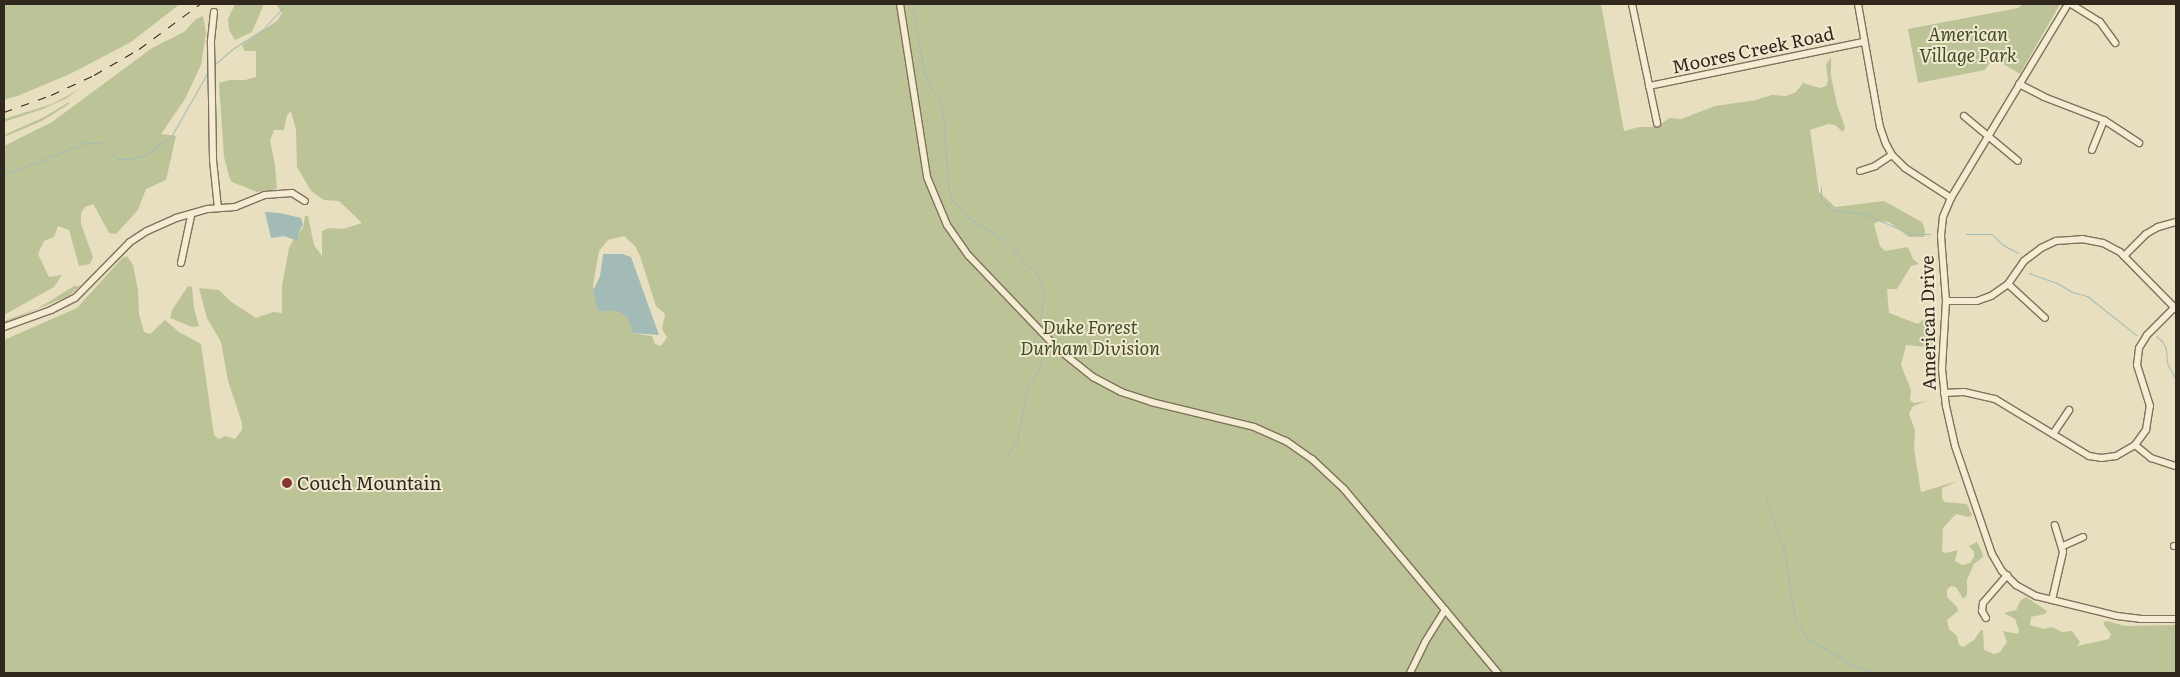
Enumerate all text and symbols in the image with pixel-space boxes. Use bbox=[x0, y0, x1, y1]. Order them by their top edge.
street label: Moores Creek Road bbox=[1670, 22, 1836, 78]
park label: American Village Park bbox=[1919, 24, 2017, 66]
street label: American Drive bbox=[1916, 255, 1940, 391]
park label: Duke Forest Durham Division bbox=[1020, 317, 1160, 359]
place label: Couch Mountain bbox=[297, 472, 441, 494]
marker: Couch Mountain bbox=[281, 477, 293, 489]

